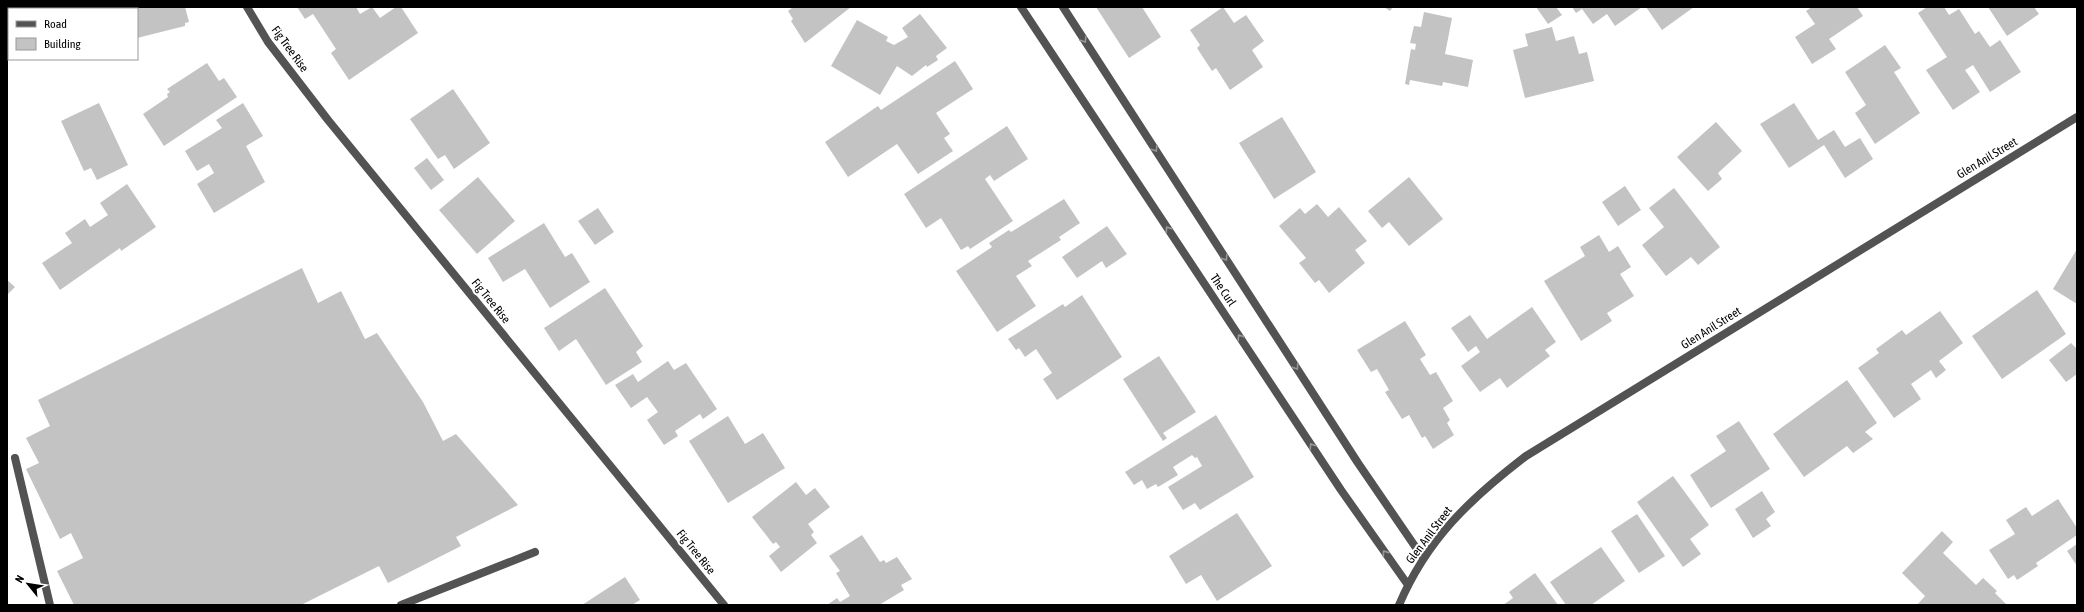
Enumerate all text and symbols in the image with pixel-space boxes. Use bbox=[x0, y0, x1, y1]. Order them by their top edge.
legend bbox=[8, 8, 138, 60]
text: Road bbox=[44, 17, 67, 31]
street label: Fig Tree Rise bbox=[269, 23, 311, 75]
one-way arrow bbox=[1079, 36, 1087, 43]
text: Building bbox=[44, 37, 82, 51]
street label: Glen Anil Street bbox=[1954, 134, 2020, 181]
one-way arrow bbox=[1150, 145, 1157, 152]
one-way arrow bbox=[1165, 226, 1173, 233]
one-way arrow bbox=[1220, 254, 1228, 261]
street label: The Curl bbox=[1207, 271, 1239, 309]
street label: Fig Tree Rise bbox=[469, 276, 513, 326]
street label: Glen Anil Street bbox=[1678, 304, 1744, 352]
one-way arrow bbox=[1238, 335, 1245, 342]
one-way arrow bbox=[1291, 363, 1299, 370]
one-way arrow bbox=[1309, 443, 1317, 450]
street label: Glen Anil Street bbox=[1403, 503, 1455, 566]
street label: Fig Tree Rise bbox=[674, 527, 718, 577]
one-way arrow bbox=[1382, 550, 1390, 557]
north arrow bbox=[8, 564, 48, 604]
text: N bbox=[13, 573, 26, 585]

